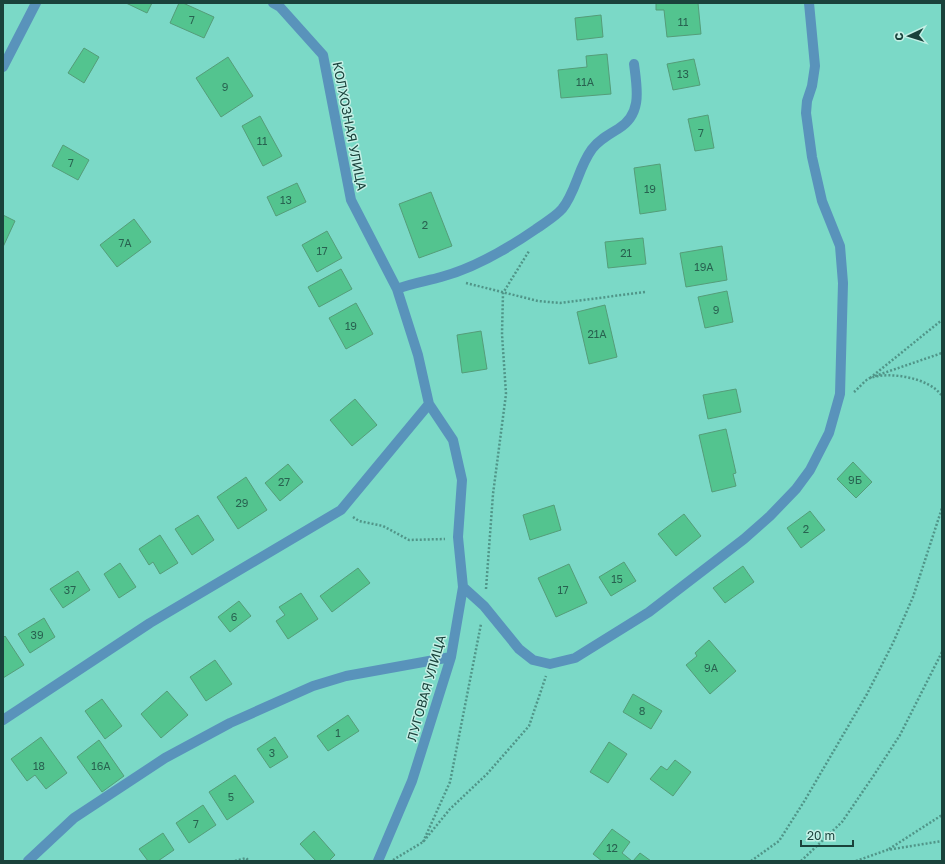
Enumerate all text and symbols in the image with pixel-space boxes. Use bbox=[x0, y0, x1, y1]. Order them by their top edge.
house number: 7 bbox=[189, 13, 195, 26]
house number: 11 bbox=[678, 15, 688, 28]
north arrow bbox=[889, 16, 929, 56]
text: С bbox=[892, 32, 905, 41]
street label: КОЛХОЗНАЯ УЛИЦА bbox=[330, 60, 370, 192]
house number: 13 bbox=[677, 67, 689, 80]
house number: 11А bbox=[576, 75, 595, 88]
house number: 9 bbox=[222, 80, 228, 93]
house number: 7 bbox=[698, 126, 704, 139]
house number: 11 bbox=[257, 134, 267, 147]
house number: 7 bbox=[68, 156, 74, 169]
house number: 19 bbox=[644, 182, 656, 195]
house number: 13 bbox=[280, 193, 292, 206]
house number: 2 bbox=[422, 218, 428, 231]
house number: 7А bbox=[118, 236, 132, 249]
house number: 17 bbox=[316, 244, 328, 257]
house number: 21 bbox=[620, 246, 632, 259]
house number: 19А bbox=[694, 260, 714, 273]
house number: 9 bbox=[713, 303, 719, 316]
house number: 19 bbox=[345, 319, 357, 332]
house number: 21А bbox=[587, 327, 607, 340]
house number: 9Б bbox=[848, 473, 862, 486]
house number: 27 bbox=[278, 475, 290, 488]
house number: 29 bbox=[235, 496, 249, 509]
house number: 2 bbox=[803, 522, 809, 535]
house number: 15 bbox=[611, 572, 623, 585]
house number: 37 bbox=[64, 583, 76, 596]
house number: 17 bbox=[557, 583, 569, 596]
house number: 6 bbox=[231, 610, 238, 623]
house number: 39 bbox=[30, 628, 44, 641]
street label: ЛУГОВАЯ УЛИЦА bbox=[403, 633, 449, 743]
house number: 9А bbox=[704, 661, 719, 674]
house number: 8 bbox=[639, 704, 646, 717]
house number: 1 bbox=[335, 726, 341, 739]
house number: 3 bbox=[269, 746, 275, 759]
house number: 18 bbox=[33, 759, 45, 772]
house number: 16А bbox=[91, 759, 111, 772]
house number: 5 bbox=[228, 790, 234, 803]
house number: 7 bbox=[193, 817, 199, 830]
scale bar bbox=[801, 822, 853, 848]
text: 20 m bbox=[807, 828, 835, 843]
house number: 12 bbox=[606, 841, 618, 854]

